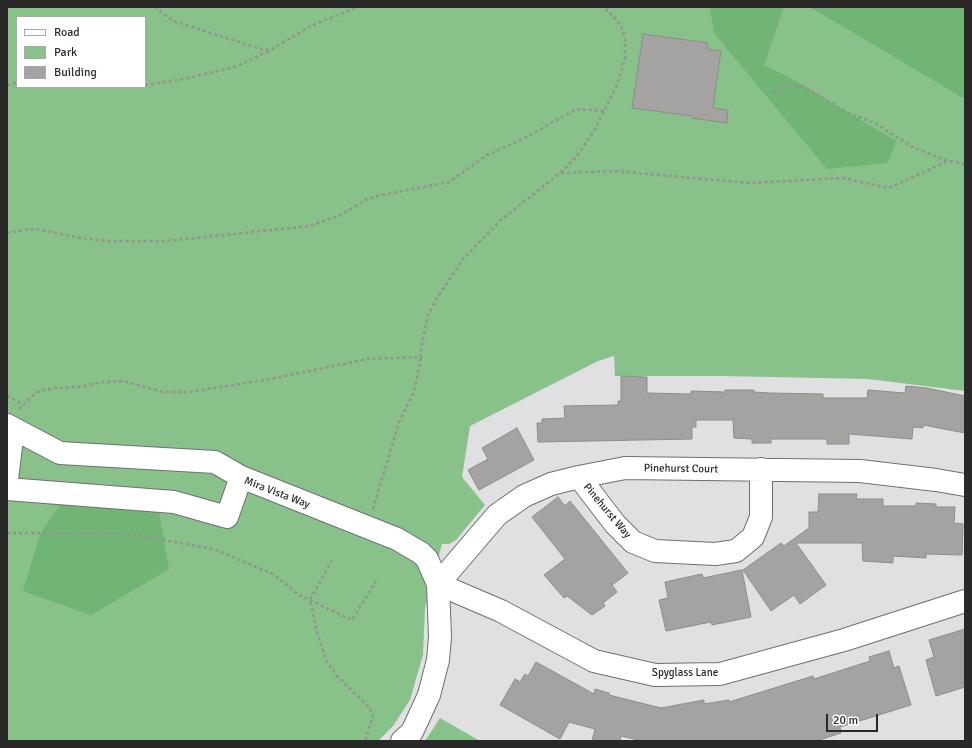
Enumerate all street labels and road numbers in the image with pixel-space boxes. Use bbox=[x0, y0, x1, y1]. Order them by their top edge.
street label: Pinehurst Court bbox=[644, 462, 718, 476]
street label: Mira Vista Way bbox=[242, 474, 312, 512]
street label: Pinehurst Way bbox=[580, 481, 634, 541]
street label: Spyglass Lane bbox=[652, 666, 718, 680]

